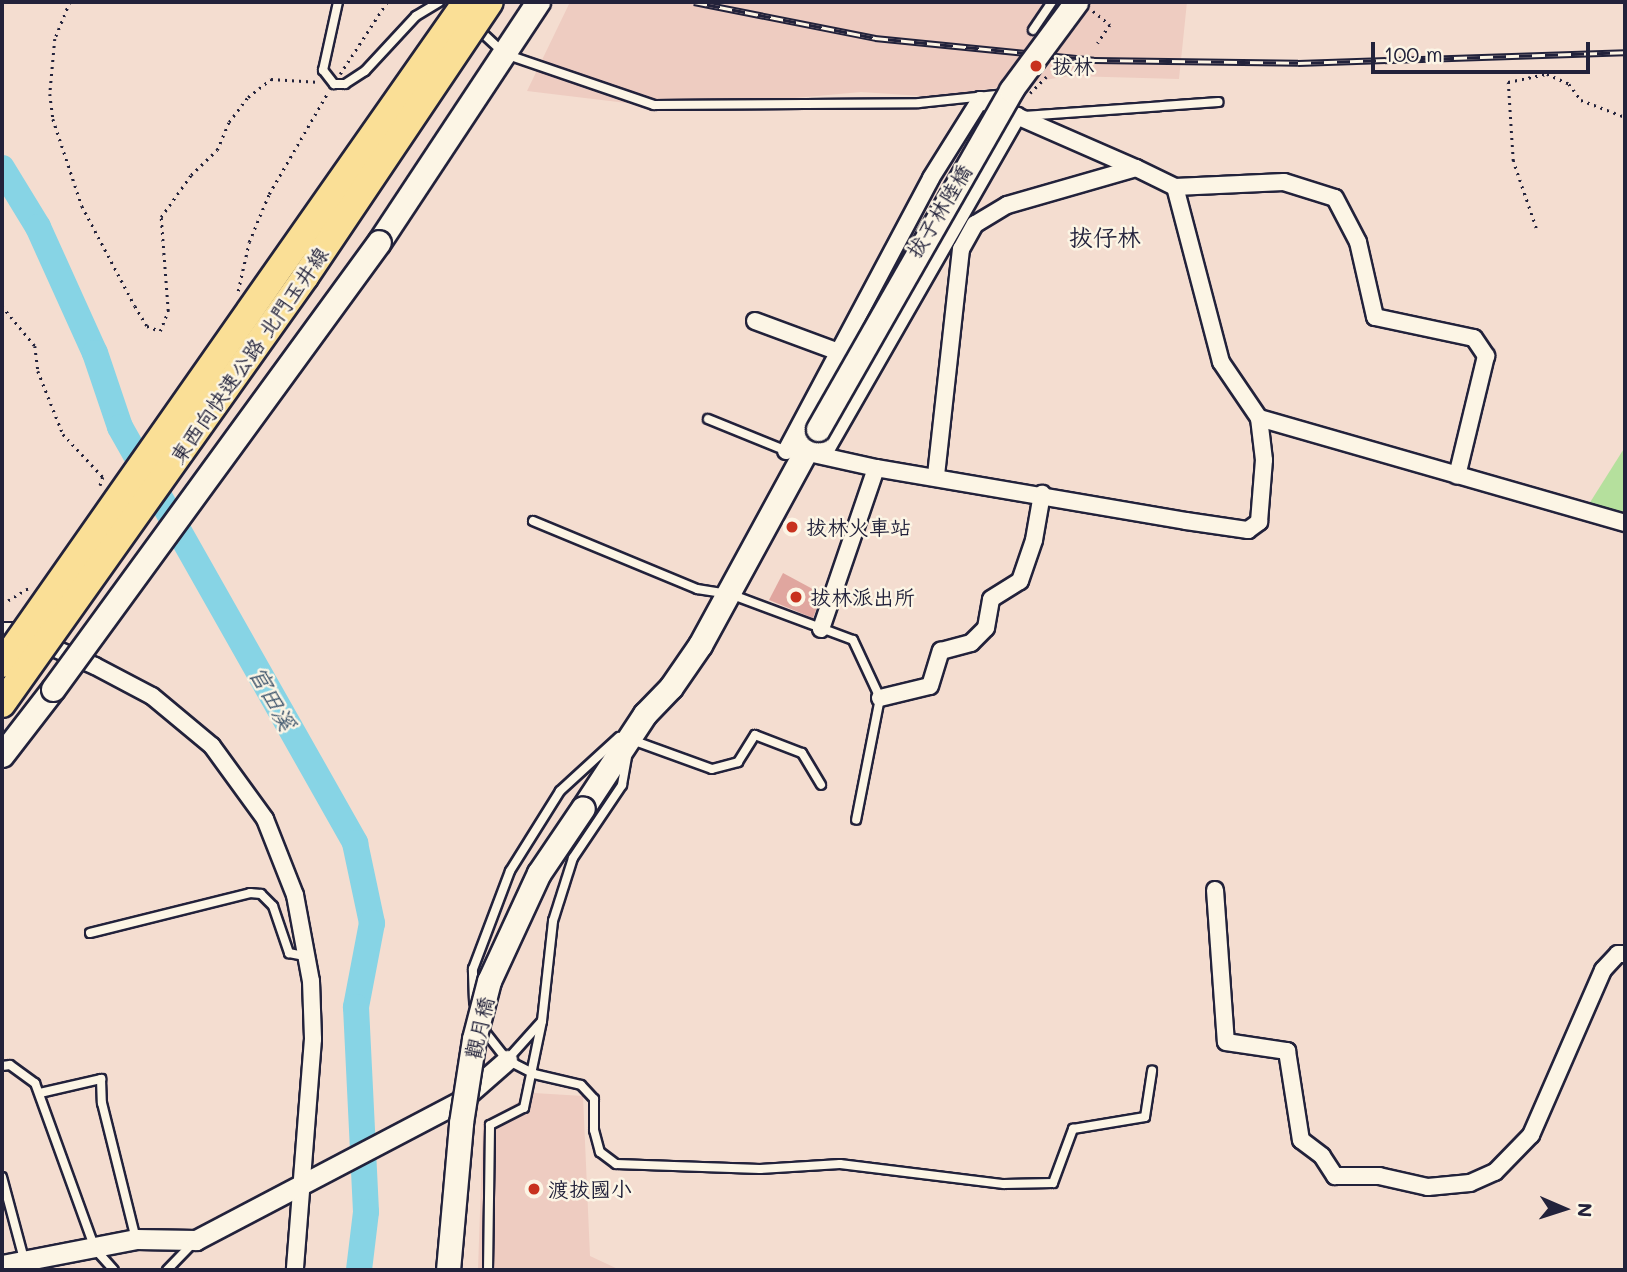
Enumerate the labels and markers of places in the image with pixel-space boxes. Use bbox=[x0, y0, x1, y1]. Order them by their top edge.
place label: 拔林 bbox=[1052, 53, 1094, 79]
marker: 拔林 bbox=[1026, 56, 1046, 76]
place label: 拔林火車站 bbox=[806, 514, 911, 540]
marker: 拔林火車站 bbox=[784, 519, 800, 535]
place label: 拔林派出所 bbox=[810, 584, 915, 610]
marker: 拔林派出所 bbox=[788, 589, 804, 605]
place label: 渡拔國小 bbox=[548, 1176, 632, 1202]
marker: 渡拔國小 bbox=[526, 1181, 542, 1197]

